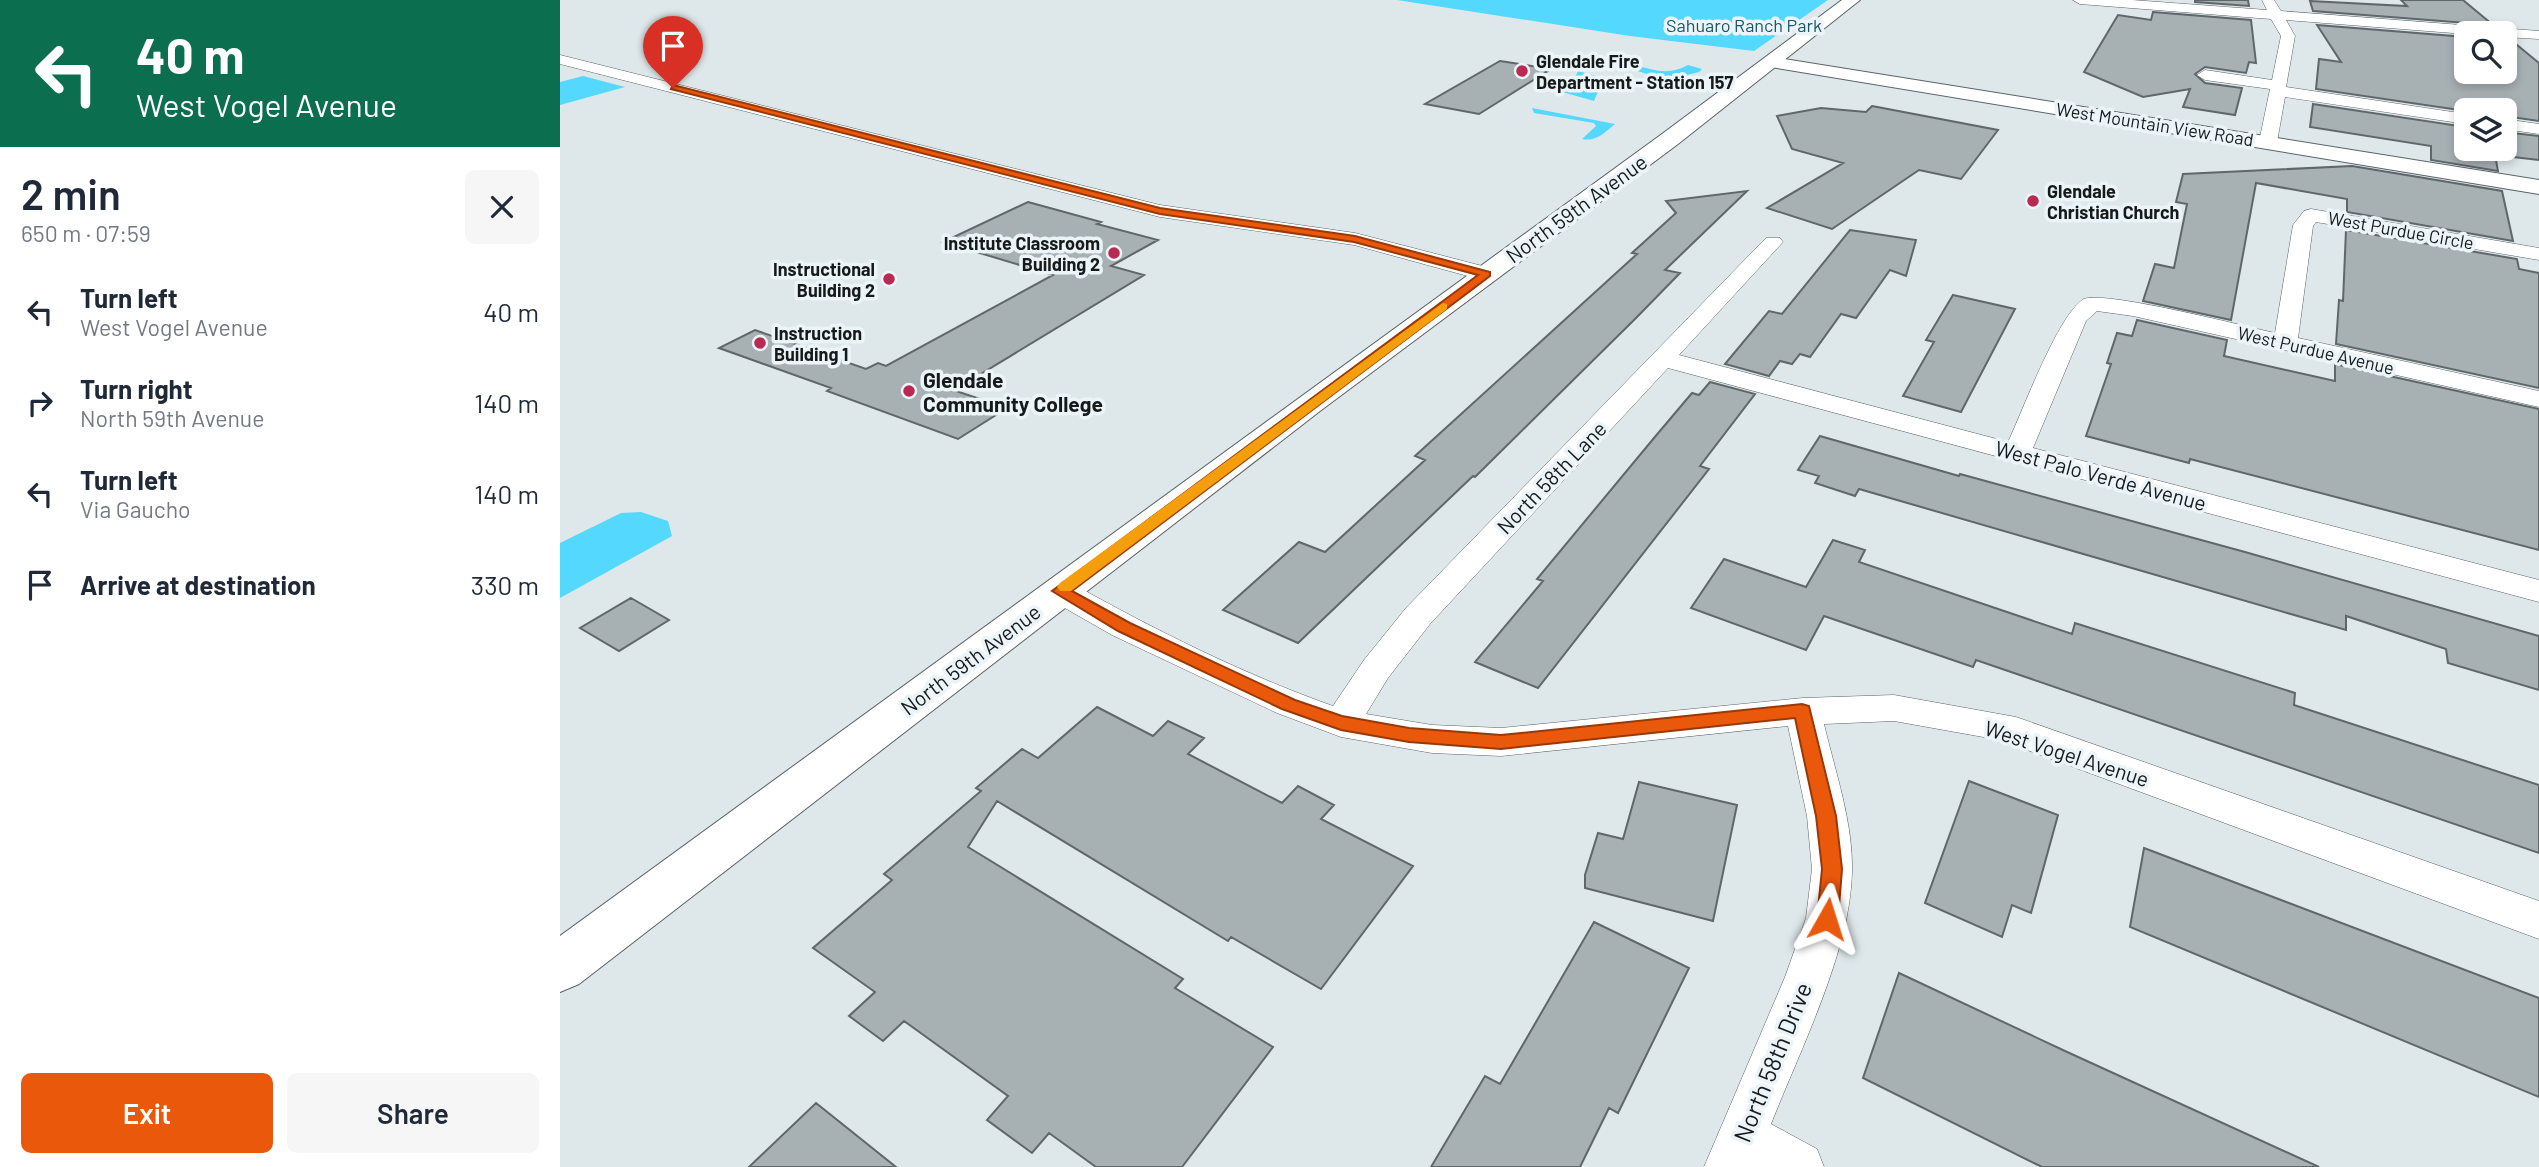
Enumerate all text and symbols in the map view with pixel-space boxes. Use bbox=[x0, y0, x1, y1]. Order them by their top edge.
park label: Sahuaro Ranch Park bbox=[1666, 14, 1822, 36]
pin bbox=[643, 16, 703, 88]
map controls bbox=[2454, 21, 2517, 161]
button: search bbox=[2454, 21, 2517, 84]
text: 40 m bbox=[136, 25, 244, 84]
icon: arrive bbox=[654, 27, 692, 65]
icon: left bbox=[21, 28, 112, 119]
place label: Glendale Fire Department - Station 157 bbox=[1536, 50, 1733, 93]
marker: Glendale Fire Department - Station 157 bbox=[1514, 63, 1530, 79]
text: West Vogel Avenue bbox=[136, 85, 397, 123]
street label: West Mountain View Road bbox=[2055, 98, 2255, 150]
button: layers bbox=[2454, 98, 2517, 161]
street label: North 59th Avenue bbox=[1501, 148, 1651, 268]
text: 2 min bbox=[21, 168, 121, 218]
button: close bbox=[465, 170, 539, 244]
place label: Glendale Christian Church bbox=[2047, 180, 2179, 223]
marker: Glendale Christian Church bbox=[2025, 193, 2041, 209]
street label: West Purdue Circle bbox=[2326, 206, 2476, 254]
text: 650 m · 07:59 bbox=[21, 219, 151, 247]
place label: Institute Classroom Building 2 bbox=[944, 232, 1100, 275]
marker: Institute Classroom Building 2 bbox=[1106, 245, 1122, 261]
place label: Instructional Building 2 bbox=[773, 258, 875, 301]
marker: Instructional Building 2 bbox=[881, 271, 897, 287]
text: Turn left bbox=[80, 282, 178, 313]
icon: left bbox=[21, 293, 59, 331]
text: 40 m bbox=[483, 296, 539, 327]
text: West Vogel Avenue bbox=[80, 313, 268, 341]
street label: West Purdue Avenue bbox=[2236, 321, 2396, 379]
place label: Instruction Building 1 bbox=[774, 322, 862, 365]
marker: Instruction Building 1 bbox=[752, 335, 768, 351]
place label: Glendale Community College bbox=[923, 367, 1103, 416]
text: Turn right bbox=[80, 373, 193, 404]
marker: Glendale Community College bbox=[901, 383, 917, 399]
icon: right bbox=[21, 384, 59, 422]
text: 140 m bbox=[474, 387, 539, 418]
text: North 59th Avenue bbox=[80, 404, 264, 432]
street label: North 58th Lane bbox=[1491, 416, 1611, 538]
street label: West Palo Verde Avenue bbox=[1993, 435, 2209, 515]
text: Turn left bbox=[80, 464, 178, 495]
icon: left bbox=[21, 475, 59, 513]
text: 140 m bbox=[474, 478, 539, 509]
text: Via Gaucho bbox=[80, 495, 191, 523]
icon: arrive bbox=[21, 566, 59, 604]
text: Arrive at destination bbox=[80, 569, 316, 600]
text: 330 m bbox=[471, 569, 539, 600]
street label: North 59th Avenue bbox=[895, 598, 1045, 720]
street label: West Vogel Avenue bbox=[1982, 715, 2152, 791]
position arrow bbox=[1790, 882, 1864, 956]
street label: North 58th Drive bbox=[1727, 978, 1817, 1146]
button: Exit bbox=[21, 1073, 273, 1153]
button: Share bbox=[287, 1073, 539, 1153]

